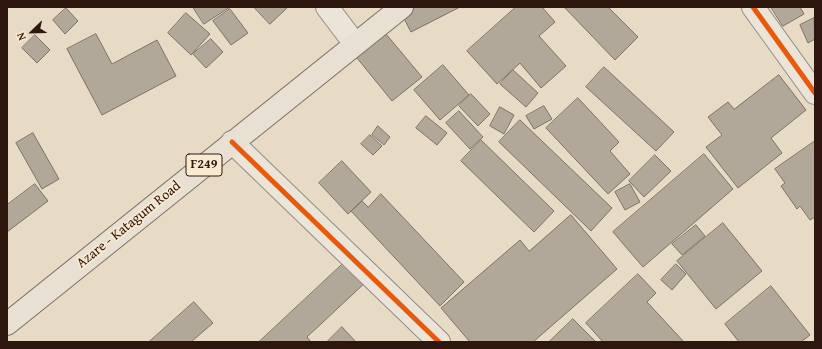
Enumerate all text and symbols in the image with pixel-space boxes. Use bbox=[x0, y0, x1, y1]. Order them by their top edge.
north arrow bbox=[12, 12, 52, 52]
text: N bbox=[12, 30, 30, 43]
road number: F249 bbox=[186, 154, 222, 176]
street label: Azare - Katagum Road bbox=[74, 178, 184, 272]

